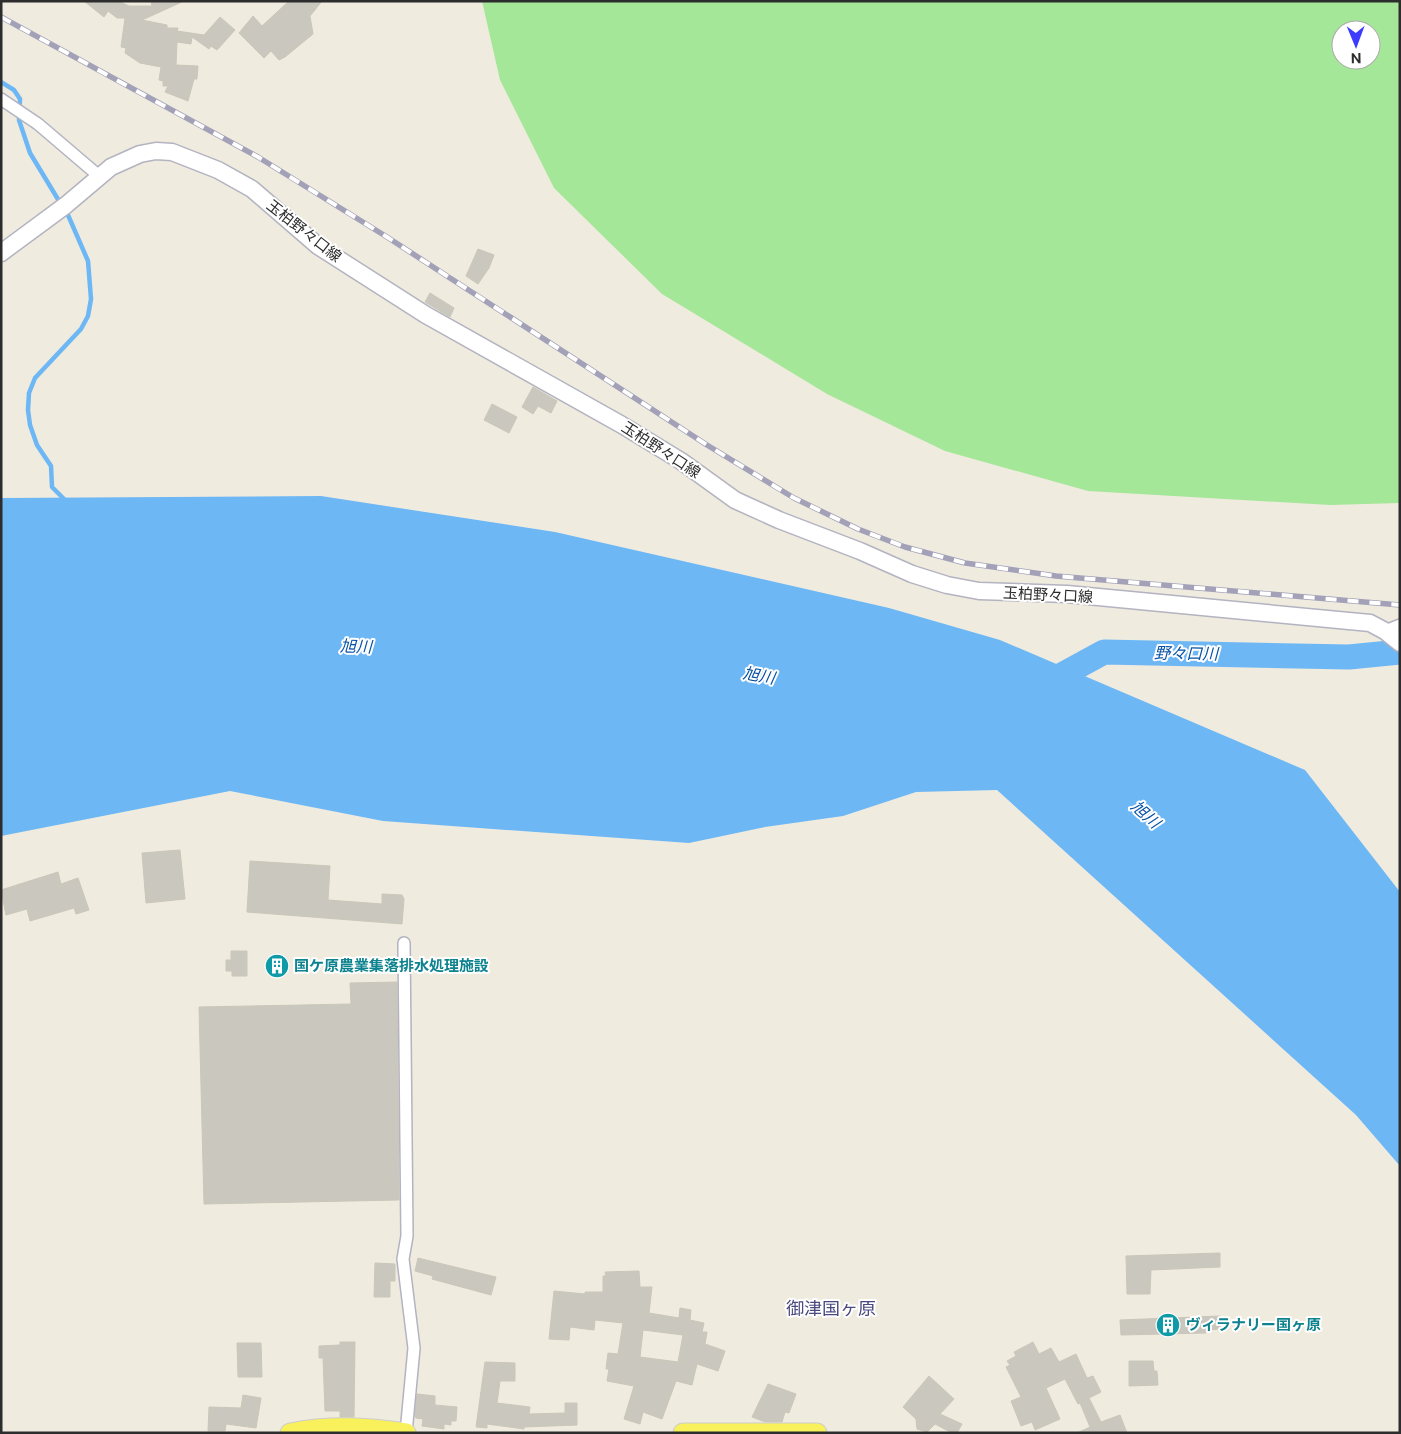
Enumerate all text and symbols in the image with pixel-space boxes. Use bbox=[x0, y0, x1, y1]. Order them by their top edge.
north arrow bbox=[1331, 20, 1381, 70]
text: N bbox=[1351, 50, 1362, 66]
street label: 玉柏野々口線 bbox=[264, 196, 345, 265]
street label: 玉柏野々口線 bbox=[619, 418, 704, 481]
street label: 玉柏野々口線 bbox=[1003, 584, 1093, 605]
water label: 旭川 bbox=[340, 636, 374, 657]
water label: 野々口川 bbox=[1154, 643, 1220, 664]
water label: 旭川 bbox=[741, 663, 778, 688]
water label: 旭川 bbox=[1127, 797, 1165, 833]
building icon: 国ケ原農業集落排水処理施設 bbox=[264, 953, 290, 979]
place label: 国ケ原農業集落排水処理施設 bbox=[294, 957, 489, 974]
district label: 御津国ヶ原 bbox=[786, 1298, 876, 1319]
building icon: ヴィラナリー国ヶ原 bbox=[1155, 1312, 1181, 1338]
place label: ヴィラナリー国ヶ原 bbox=[1186, 1316, 1321, 1333]

